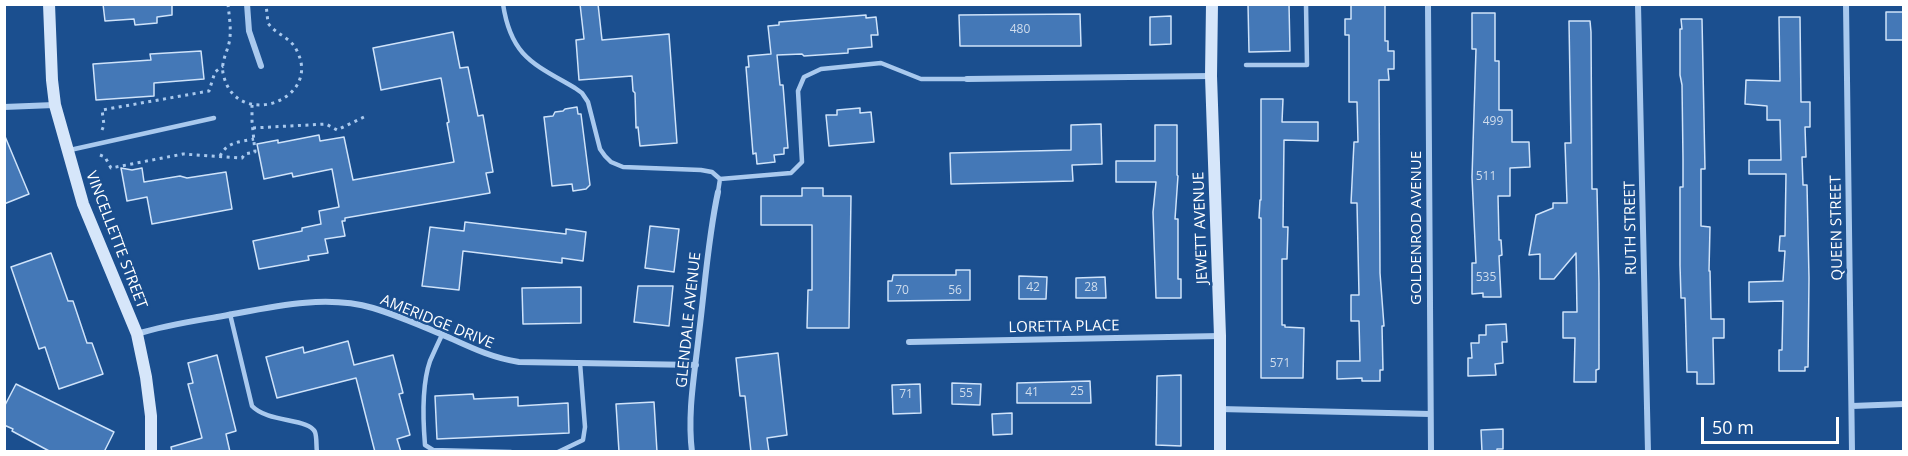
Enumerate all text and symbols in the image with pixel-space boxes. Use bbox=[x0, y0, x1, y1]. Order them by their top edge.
house number: 480 bbox=[1010, 23, 1030, 37]
house number: 499 bbox=[1483, 115, 1503, 129]
street label: GOLDENROD AVENUE bbox=[1408, 151, 1426, 305]
street label: VINCELLETTE STREET bbox=[82, 169, 150, 311]
house number: 511 bbox=[1476, 170, 1496, 184]
street label: JEWETT AVENUE bbox=[1190, 172, 1212, 284]
street label: QUEEN STREET bbox=[1827, 175, 1847, 281]
street label: RUTH STREET bbox=[1621, 181, 1641, 275]
street label: GLENDALE AVENUE bbox=[673, 251, 705, 389]
house number: 535 bbox=[1476, 271, 1496, 285]
house number: 42 bbox=[1026, 281, 1040, 295]
house number: 28 bbox=[1084, 281, 1098, 295]
house number: 70 bbox=[895, 284, 909, 298]
house number: 56 bbox=[948, 284, 962, 298]
street label: AMERIDGE DRIVE bbox=[378, 291, 496, 353]
street label: LORETTA PLACE bbox=[1008, 317, 1120, 337]
house number: 571 bbox=[1270, 357, 1290, 371]
house number: 25 bbox=[1070, 385, 1084, 399]
house number: 41 bbox=[1025, 386, 1039, 400]
house number: 55 bbox=[959, 387, 973, 401]
house number: 71 bbox=[899, 388, 913, 402]
scale bar bbox=[1704, 405, 1842, 443]
text: 50 m bbox=[1712, 415, 1754, 439]

